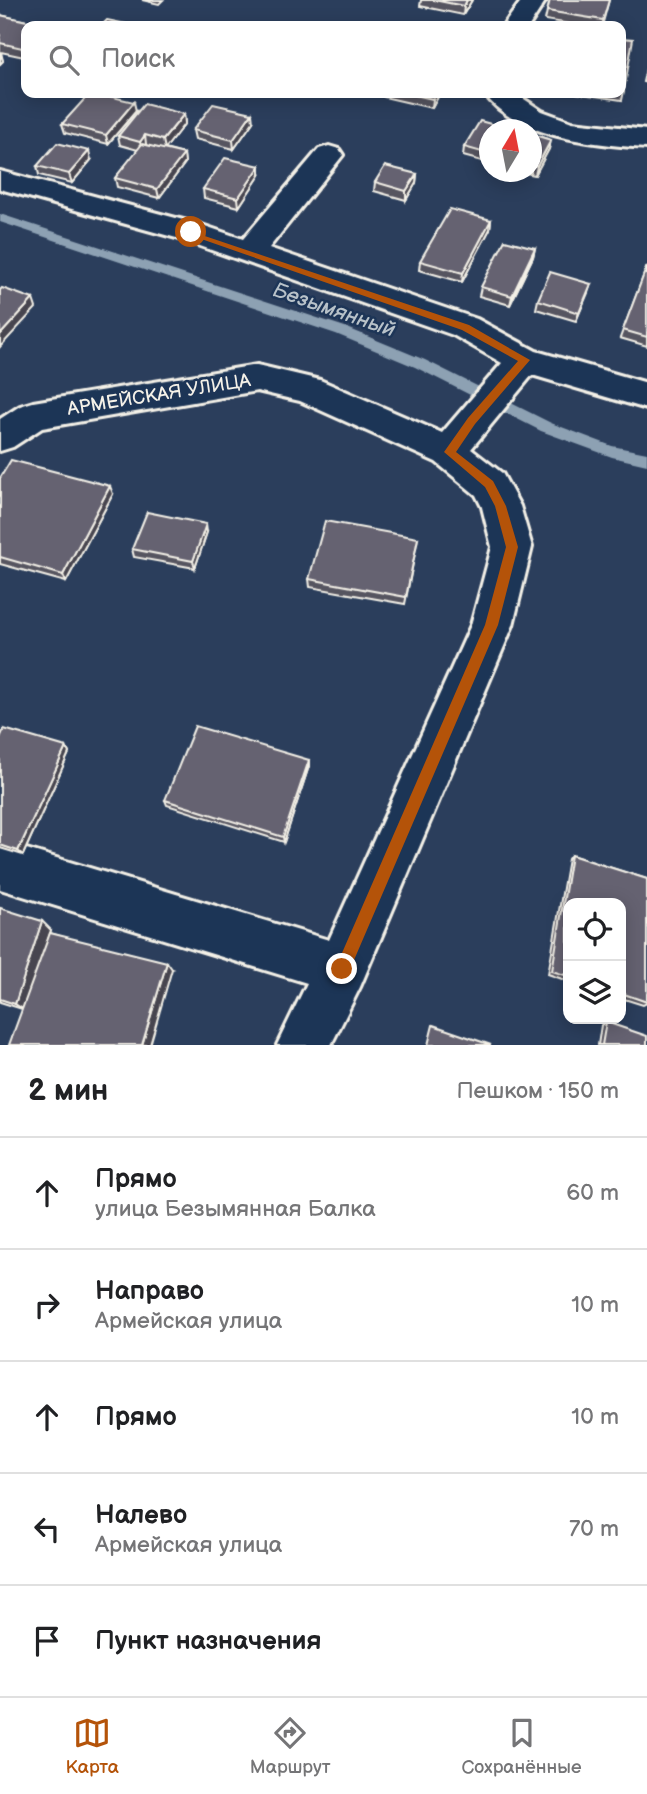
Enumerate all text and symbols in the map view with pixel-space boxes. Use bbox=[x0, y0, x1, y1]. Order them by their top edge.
search box bbox=[21, 21, 626, 98]
icon: search bbox=[45, 41, 83, 79]
text: Поиск bbox=[101, 44, 175, 75]
north arrow bbox=[479, 119, 542, 182]
route start bbox=[175, 216, 206, 247]
water label: Безымянный bbox=[270, 277, 398, 343]
street label: АРМЕЙСКАЯ УЛИЦА bbox=[65, 369, 253, 421]
map controls bbox=[563, 898, 626, 1024]
button: locate bbox=[563, 898, 626, 961]
route end bbox=[326, 953, 357, 984]
button: layers bbox=[563, 961, 626, 1024]
text: 2 мин bbox=[28, 1073, 108, 1109]
text: Пешком · 150 m bbox=[456, 1077, 619, 1105]
text: Прямо bbox=[95, 1164, 177, 1195]
icon: ahead bbox=[28, 1174, 66, 1212]
text: 60 m bbox=[566, 1179, 619, 1207]
text: улица Безымянная Балка bbox=[95, 1195, 376, 1223]
text: Направо bbox=[95, 1276, 204, 1307]
icon: right bbox=[28, 1286, 66, 1324]
text: 10 m bbox=[571, 1291, 619, 1319]
text: Армейская улица bbox=[95, 1307, 282, 1335]
icon: ahead bbox=[28, 1398, 66, 1436]
text: Прямо bbox=[95, 1402, 177, 1433]
text: 10 m bbox=[571, 1403, 619, 1431]
text: Налево bbox=[95, 1500, 187, 1531]
icon: left bbox=[28, 1510, 66, 1548]
text: 70 m bbox=[569, 1515, 619, 1543]
text: Армейская улица bbox=[95, 1531, 282, 1559]
icon: arrive bbox=[28, 1622, 66, 1660]
text: Пункт назначения bbox=[95, 1626, 321, 1657]
tab: Карта bbox=[65, 1714, 119, 1779]
tab: Маршрут bbox=[250, 1714, 331, 1779]
tab: Сохранённые bbox=[462, 1714, 582, 1779]

